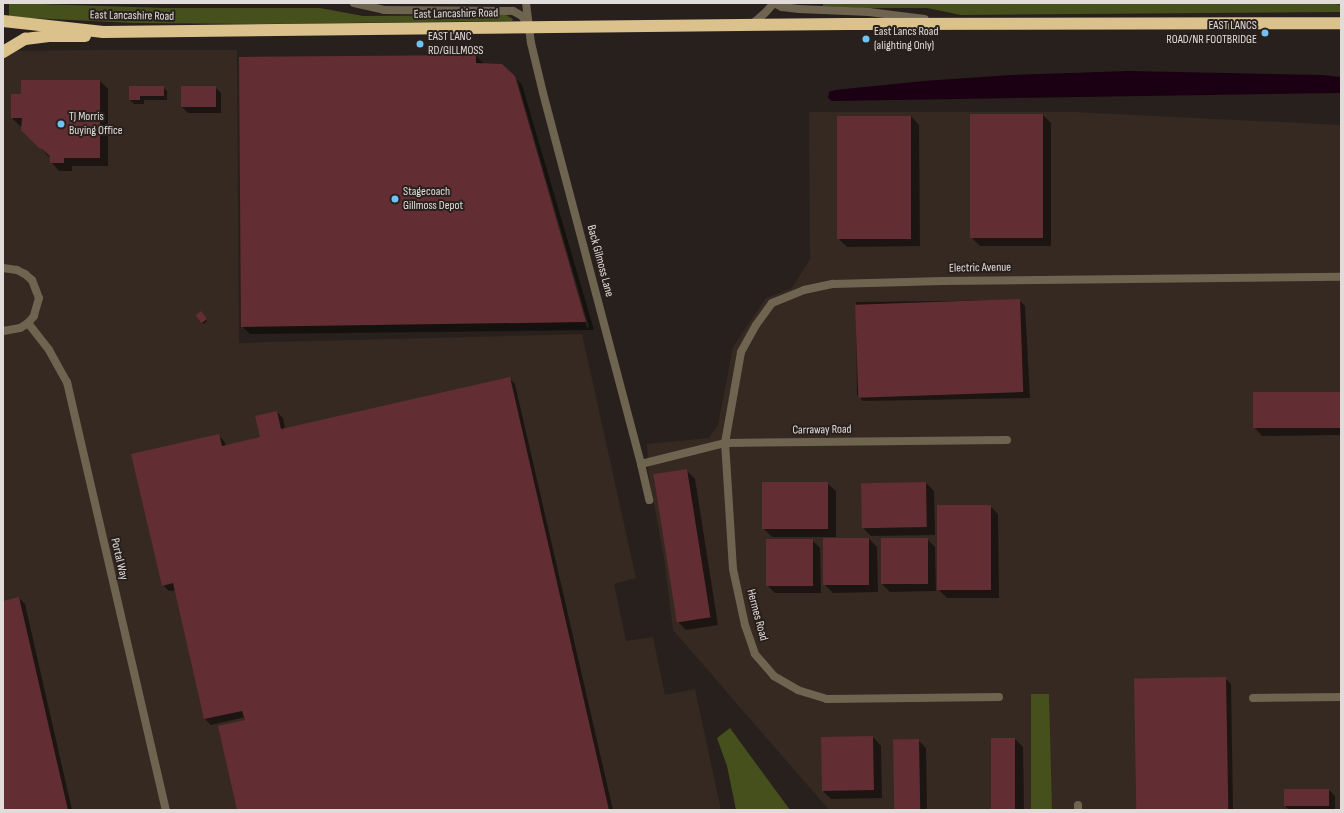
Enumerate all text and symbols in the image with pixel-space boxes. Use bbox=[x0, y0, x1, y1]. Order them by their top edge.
street label: East Lancashire Road bbox=[414, 6, 498, 22]
street label: East Lancashire Road bbox=[90, 8, 174, 24]
place label: EAST LANCS ROAD/NR FOOTBRIDGE bbox=[1166, 19, 1257, 47]
place label: East Lancs Road (alighting Only) bbox=[874, 25, 938, 53]
marker: EAST LANCS ROAD/NR FOOTBRIDGE bbox=[1260, 28, 1270, 38]
place label: EAST LANC RD/GILLMOSS bbox=[428, 30, 483, 58]
marker: East Lancs Road (alighting Only) bbox=[861, 34, 871, 44]
marker: EAST LANC RD/GILLMOSS bbox=[415, 39, 425, 49]
place label: TJ Morris Buying Office bbox=[69, 110, 123, 138]
marker: TJ Morris Buying Office bbox=[56, 119, 66, 129]
place label: Stagecoach Gillmoss Depot bbox=[403, 185, 463, 213]
marker: Stagecoach Gillmoss Depot bbox=[390, 194, 400, 204]
street label: Back Gilmoss Lane bbox=[583, 223, 617, 299]
street label: Electric Avenue bbox=[949, 260, 1011, 276]
street label: Carraway Road bbox=[792, 422, 852, 438]
street label: Portal Way bbox=[107, 537, 131, 581]
street label: Hermes Road bbox=[743, 587, 771, 643]

